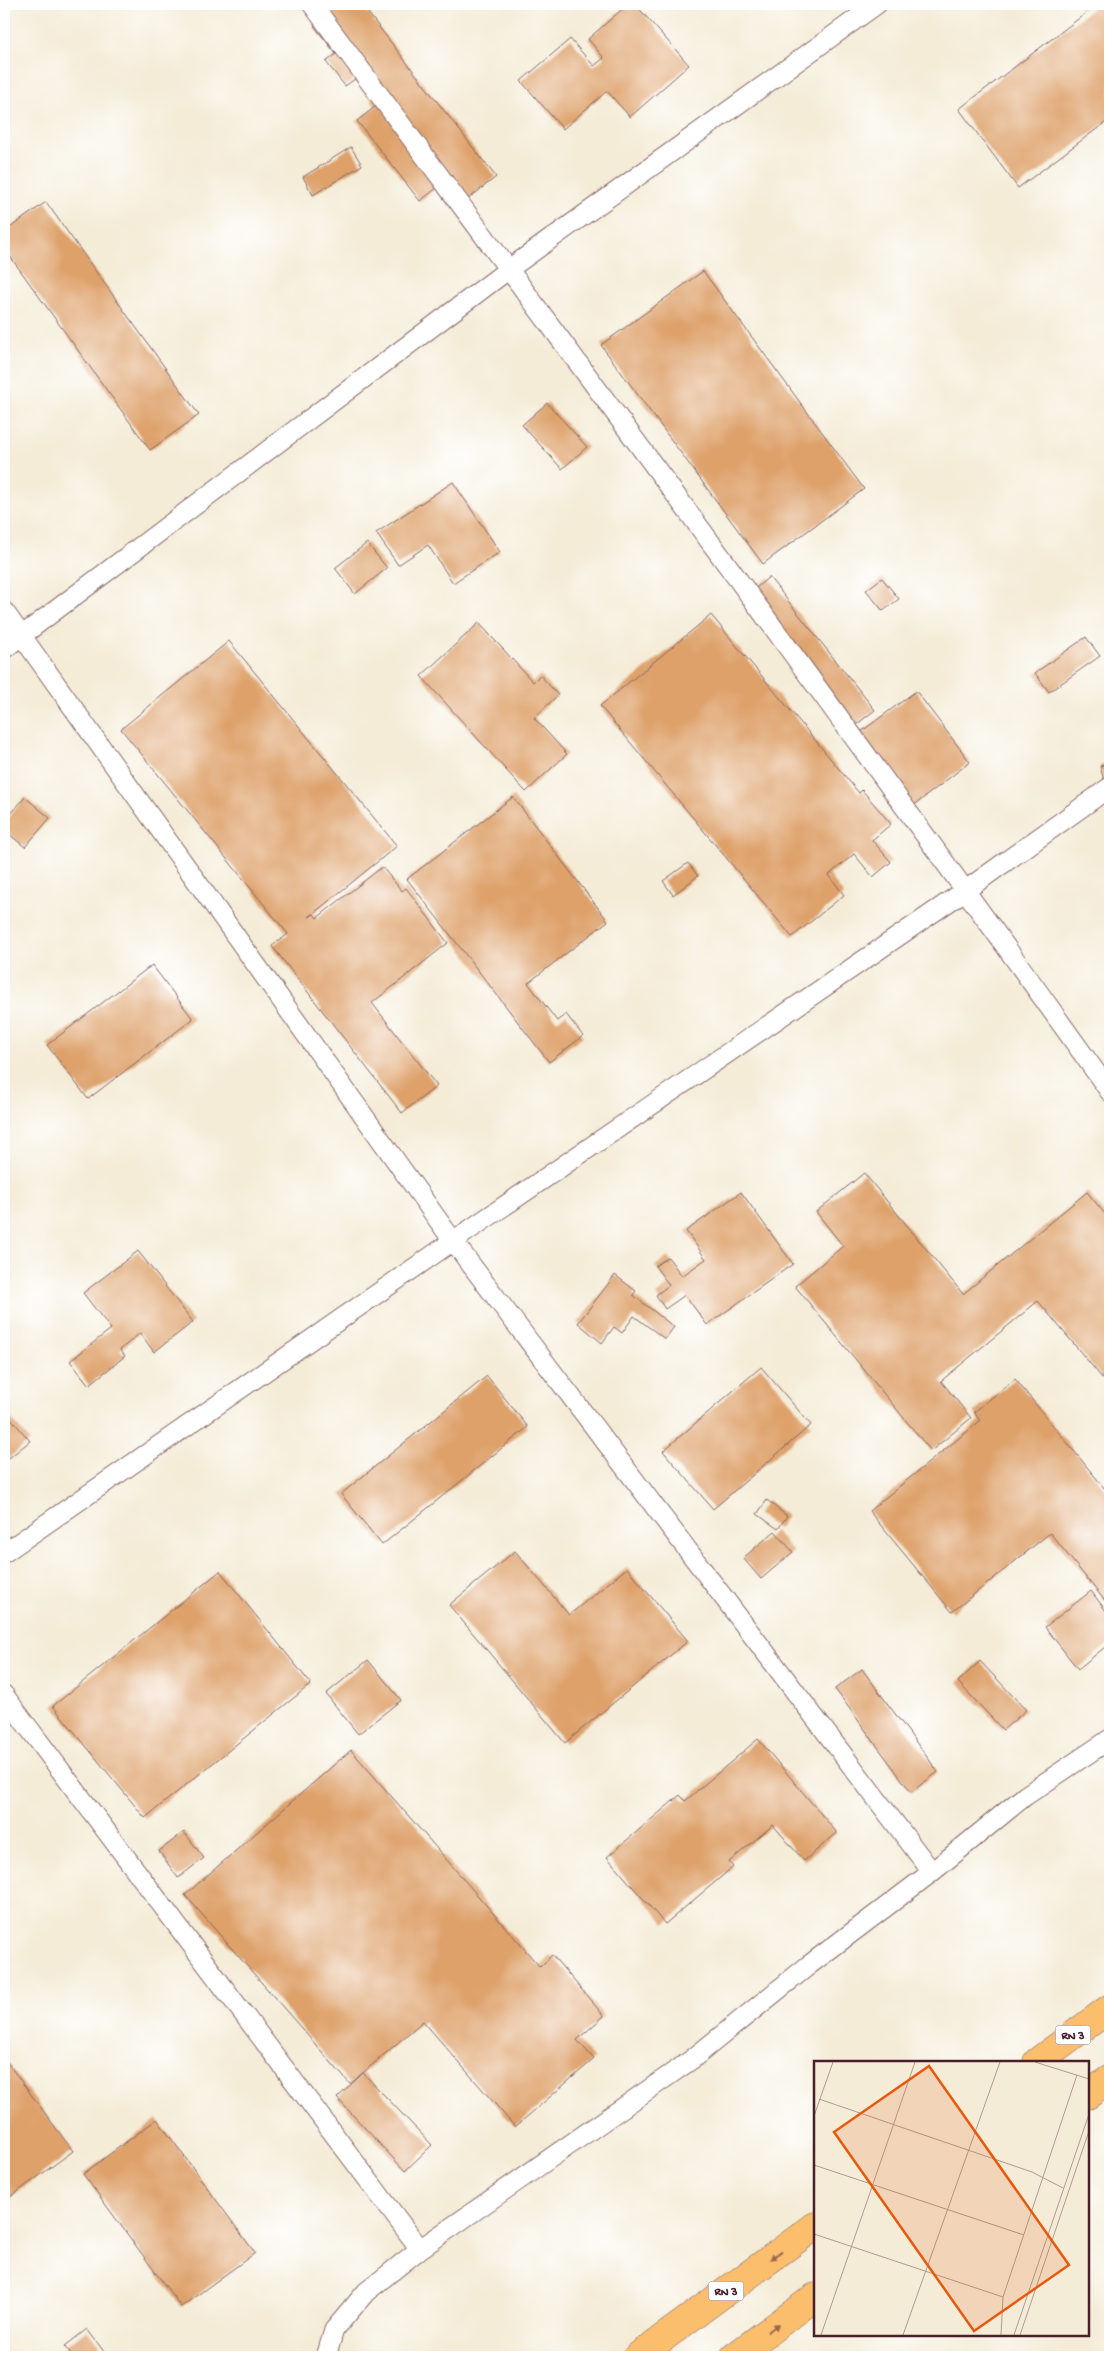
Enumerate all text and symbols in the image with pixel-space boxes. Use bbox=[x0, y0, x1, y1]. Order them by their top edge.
road number: RN 3 bbox=[1056, 2026, 1090, 2044]
inset map bbox=[814, 2061, 1089, 2336]
one-way arrow bbox=[770, 2249, 783, 2260]
road number: RN 3 bbox=[708, 2282, 744, 2300]
one-way arrow bbox=[766, 2323, 780, 2333]

